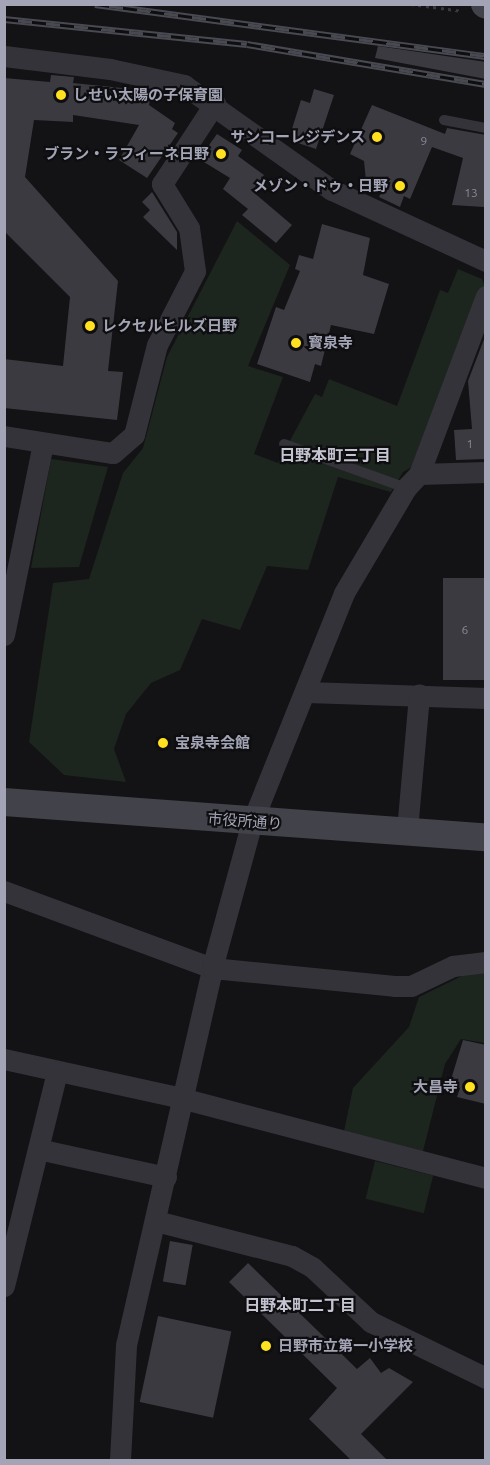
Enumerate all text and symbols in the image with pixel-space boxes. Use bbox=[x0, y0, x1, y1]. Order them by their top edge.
place label: しせい太陽の子保育園 bbox=[73, 86, 223, 104]
marker: しせい太陽の子保育園 bbox=[54, 88, 68, 102]
place label: サンコーレジデンス bbox=[230, 128, 365, 146]
marker: サンコーレジデンス bbox=[370, 130, 384, 144]
house number: 9 bbox=[421, 134, 427, 148]
place label: ブラン・ラフィーネ日野 bbox=[44, 145, 209, 163]
marker: ブラン・ラフィーネ日野 bbox=[214, 147, 228, 161]
place label: メゾン・ドゥ・日野 bbox=[253, 177, 388, 195]
marker: メゾン・ドゥ・日野 bbox=[393, 179, 407, 193]
house number: 13 bbox=[464, 186, 478, 200]
place label: レクセルヒルズ日野 bbox=[102, 317, 237, 335]
marker: レクセルヒルズ日野 bbox=[83, 319, 97, 333]
place label: 寳泉寺 bbox=[308, 334, 353, 352]
marker: 寳泉寺 bbox=[289, 336, 303, 350]
house number: 1 bbox=[467, 437, 473, 451]
district label: 日野本町三丁目 bbox=[279, 445, 391, 465]
house number: 6 bbox=[462, 623, 468, 637]
place label: 宝泉寺会館 bbox=[175, 734, 250, 752]
marker: 宝泉寺会館 bbox=[156, 736, 170, 750]
street label: 市役所通り bbox=[207, 809, 283, 833]
place label: 大昌寺 bbox=[413, 1078, 458, 1096]
marker: 大昌寺 bbox=[463, 1080, 477, 1094]
district label: 日野本町二丁目 bbox=[244, 1295, 356, 1315]
place label: 日野市立第一小学校 bbox=[278, 1337, 413, 1355]
marker: 日野市立第一小学校 bbox=[259, 1339, 273, 1353]

